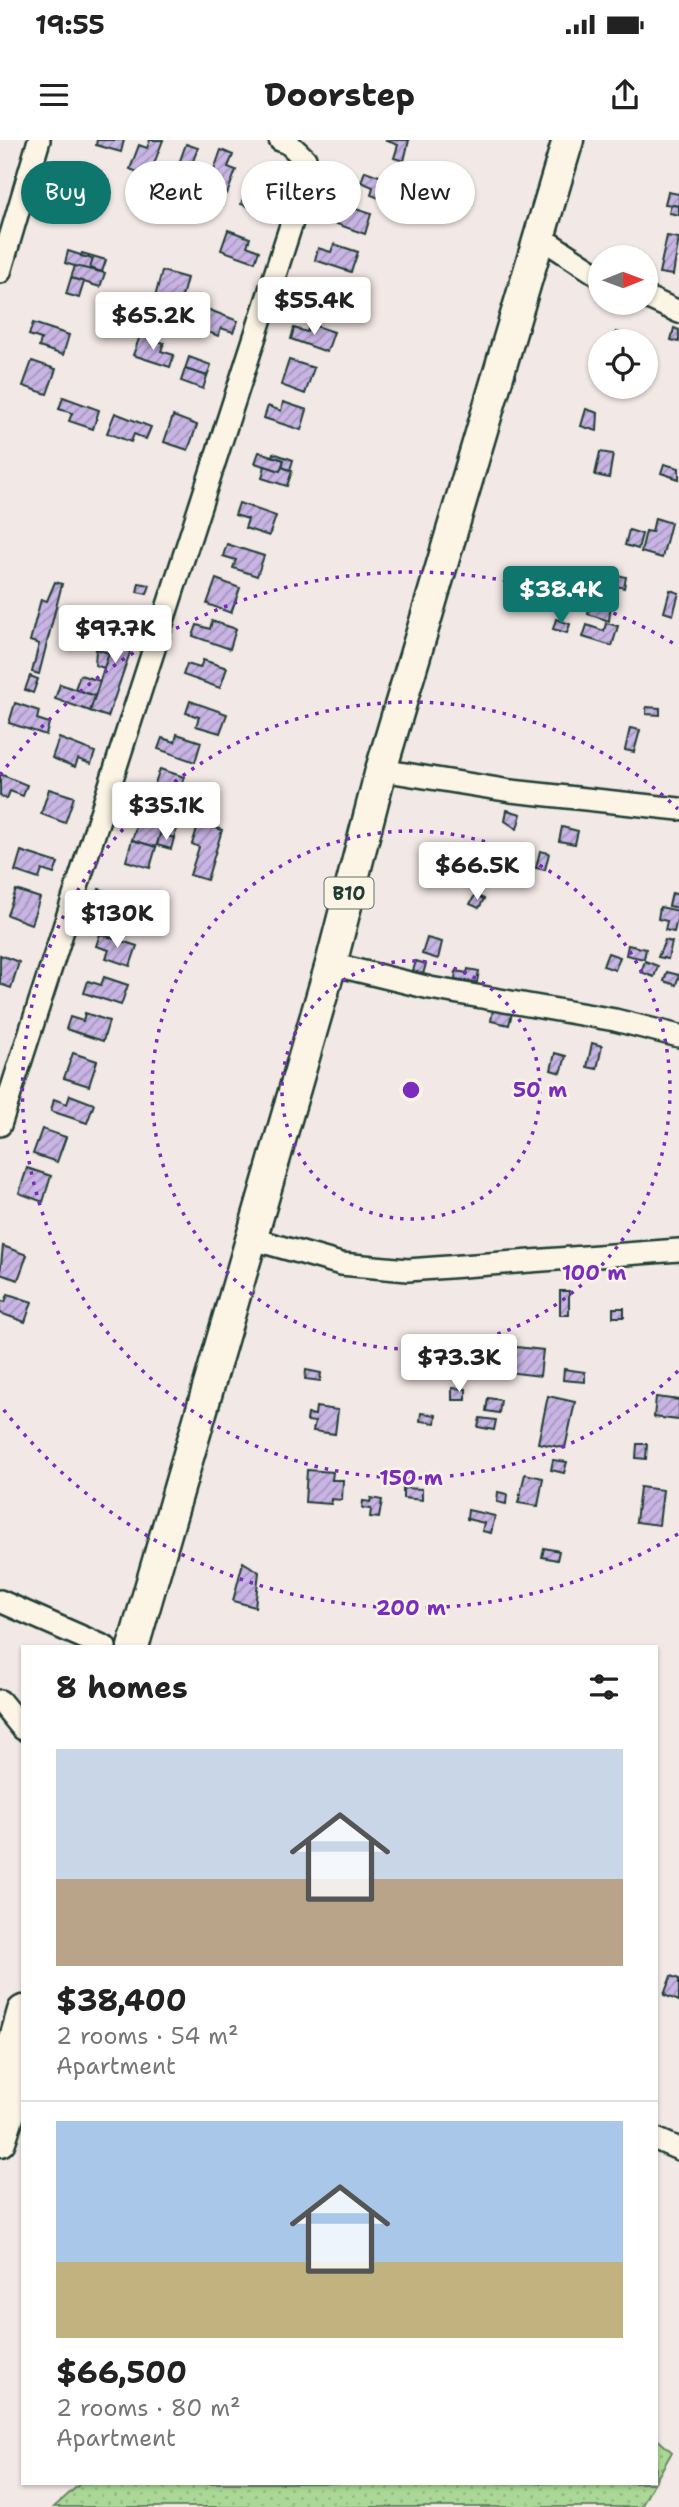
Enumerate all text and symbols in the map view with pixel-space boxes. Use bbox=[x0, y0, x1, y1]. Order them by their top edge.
text: 19:55 bbox=[35, 7, 105, 42]
text: Doorstep bbox=[264, 73, 415, 116]
icon: menu bbox=[35, 76, 73, 114]
icon: share bbox=[606, 76, 644, 114]
chip: Buy bbox=[21, 161, 111, 224]
chip: Rent bbox=[125, 161, 227, 224]
chip: Filters bbox=[241, 161, 361, 224]
chip: New bbox=[375, 161, 475, 224]
north arrow bbox=[588, 245, 658, 315]
map controls bbox=[588, 245, 658, 399]
pin: $55.4K bbox=[257, 278, 371, 337]
text: $55.4K bbox=[274, 285, 354, 315]
pin: $65.2K bbox=[96, 292, 210, 352]
text: $65.2K bbox=[111, 300, 195, 330]
button: locate bbox=[588, 329, 658, 399]
pin: $38.4K bbox=[504, 566, 618, 626]
text: $38.4K bbox=[519, 574, 603, 604]
pin: $97.7K bbox=[58, 606, 172, 665]
text: $97.7K bbox=[75, 613, 155, 643]
pin: $35.1K bbox=[109, 782, 223, 842]
text: $35.1K bbox=[128, 790, 204, 820]
pin: $66.5K bbox=[420, 842, 534, 902]
text: $66.5K bbox=[435, 850, 519, 880]
road number: B10 bbox=[324, 878, 374, 908]
pin: $130K bbox=[68, 890, 166, 950]
text: $130K bbox=[81, 898, 153, 928]
text: 50 m bbox=[513, 1076, 567, 1104]
centre of rings bbox=[399, 1078, 423, 1102]
text: 100 m bbox=[562, 1259, 626, 1287]
pin: $73.3K bbox=[402, 1334, 516, 1394]
text: $73.3K bbox=[417, 1342, 501, 1372]
text: 150 m bbox=[379, 1464, 443, 1492]
text: 200 m bbox=[376, 1594, 446, 1622]
text: 8 homes bbox=[56, 1667, 188, 1708]
icon: filters bbox=[585, 1668, 623, 1706]
icon: home bbox=[277, 1794, 403, 1920]
text: $38,400 bbox=[56, 1980, 187, 2021]
text: 2 rooms · 54 m² bbox=[56, 2021, 239, 2051]
text: Apartment bbox=[56, 2051, 176, 2081]
icon: home bbox=[277, 2166, 403, 2292]
text: $66,500 bbox=[56, 2352, 187, 2393]
text: 2 rooms · 80 m² bbox=[56, 2393, 241, 2423]
text: Apartment bbox=[56, 2423, 176, 2453]

